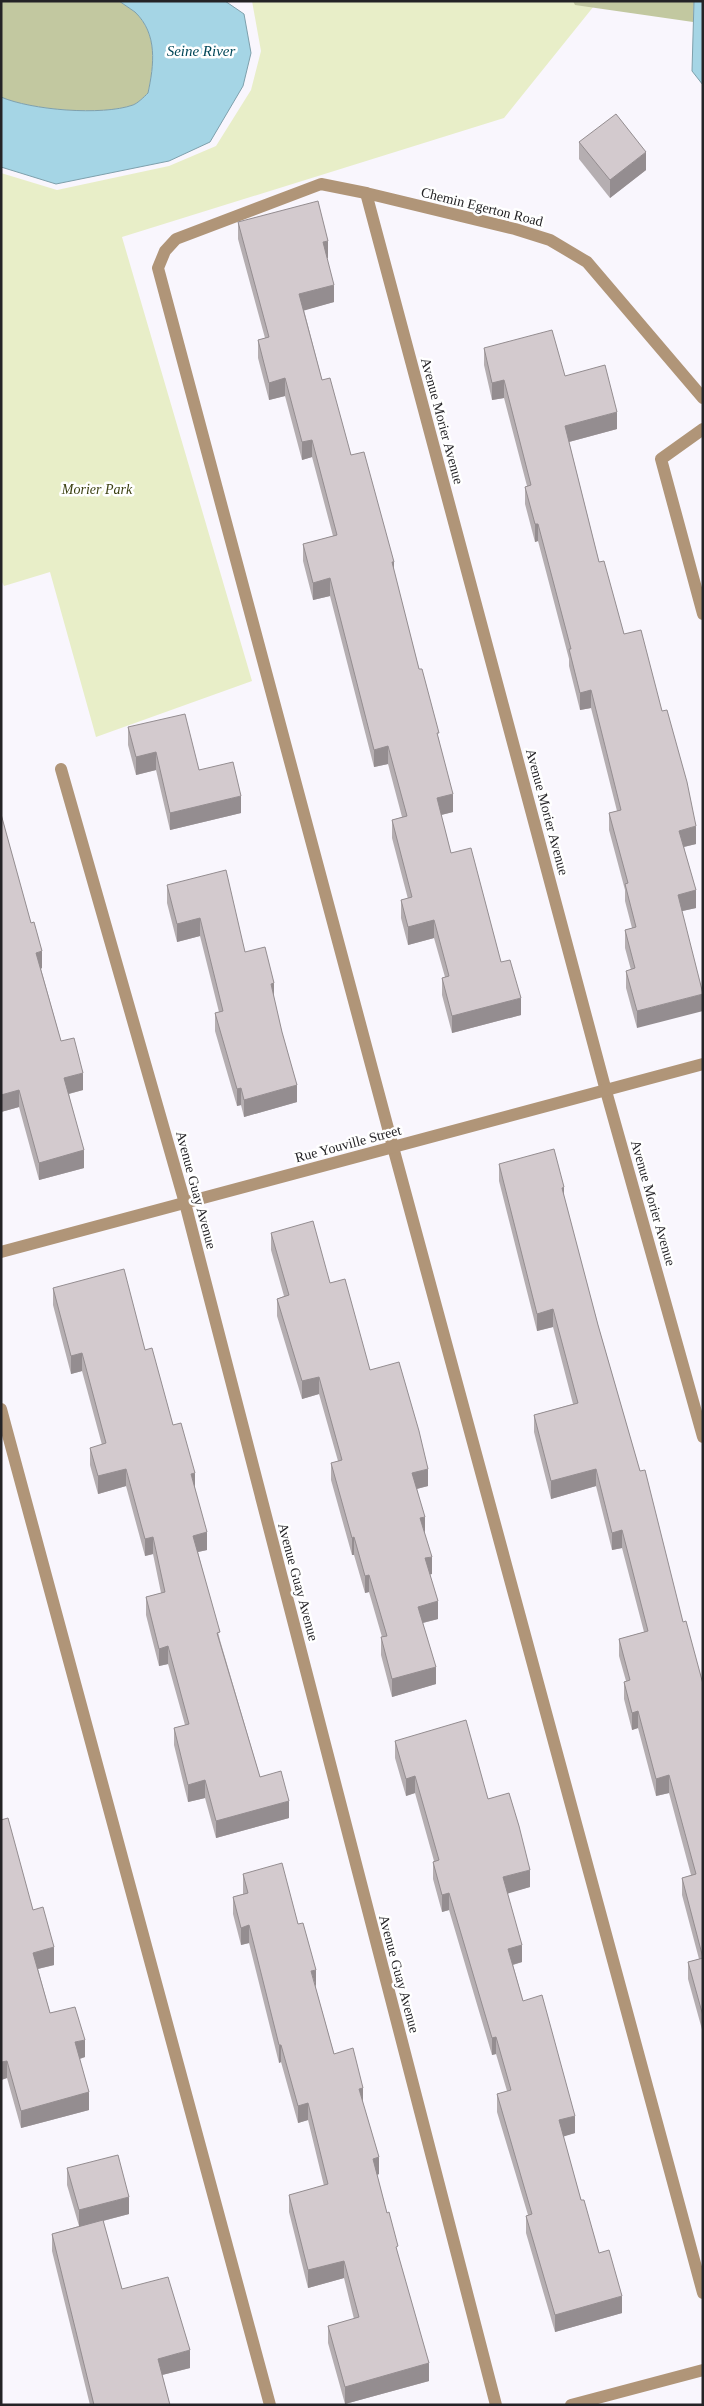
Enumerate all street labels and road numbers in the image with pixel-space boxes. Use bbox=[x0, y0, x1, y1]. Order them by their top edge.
street label: Chemin Egerton Road bbox=[419, 185, 545, 229]
street label: Avenue Morier Avenue bbox=[418, 356, 466, 486]
street label: Avenue Morier Avenue bbox=[523, 747, 571, 877]
street label: Rue Youville Street bbox=[293, 1123, 403, 1165]
street label: Avenue Guay Avenue bbox=[173, 1129, 219, 1251]
street label: Avenue Morier Avenue bbox=[628, 1138, 678, 1268]
street label: Avenue Guay Avenue bbox=[275, 1521, 321, 1643]
street label: Avenue Guay Avenue bbox=[376, 1913, 422, 2035]

